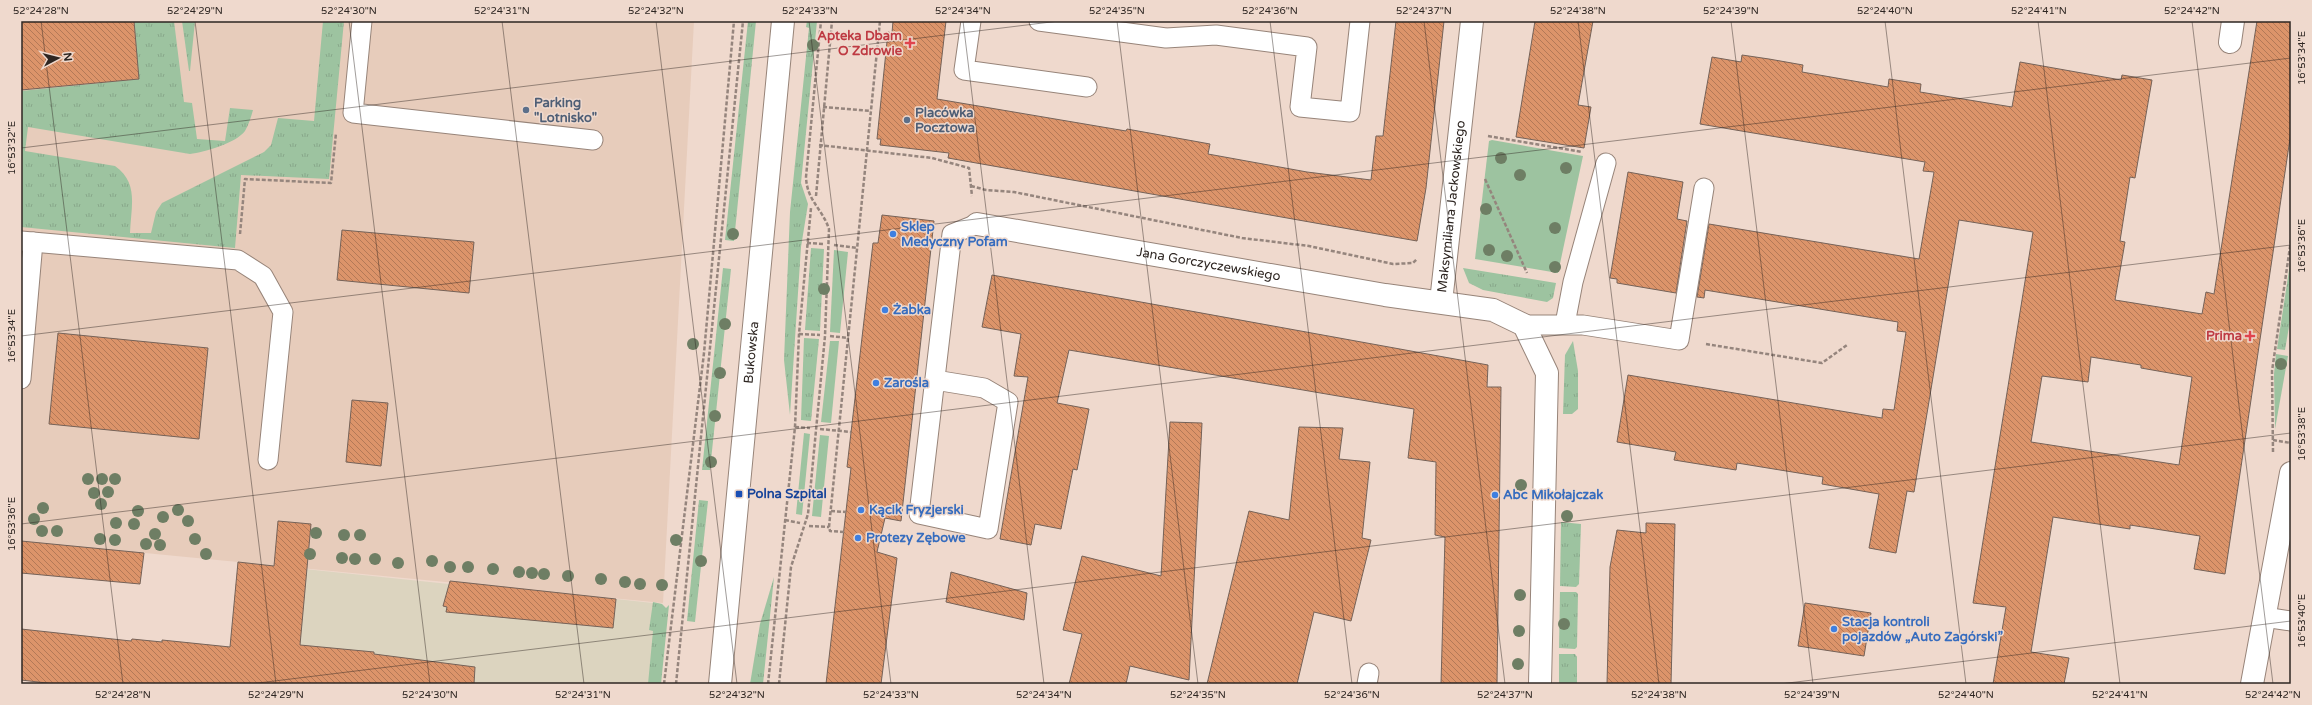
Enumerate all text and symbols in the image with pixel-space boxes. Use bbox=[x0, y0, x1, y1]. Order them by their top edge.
text: 52°24'28"N bbox=[13, 5, 69, 17]
text: 52°24'29"N bbox=[167, 5, 223, 17]
text: 52°24'30"N bbox=[321, 5, 377, 17]
text: 52°24'31"N bbox=[474, 5, 530, 17]
text: 52°24'32"N bbox=[628, 5, 684, 17]
text: 52°24'33"N bbox=[782, 5, 838, 17]
text: 52°24'34"N bbox=[935, 5, 991, 17]
text: 52°24'35"N bbox=[1089, 5, 1145, 17]
text: 52°24'36"N bbox=[1242, 5, 1298, 17]
text: 52°24'37"N bbox=[1396, 5, 1452, 17]
text: 52°24'38"N bbox=[1550, 5, 1606, 17]
text: 52°24'39"N bbox=[1703, 5, 1759, 17]
text: 52°24'40"N bbox=[1857, 5, 1913, 17]
text: 52°24'41"N bbox=[2011, 5, 2067, 17]
text: 52°24'42"N bbox=[2164, 5, 2220, 17]
place label: Apteka Dbam O Zdrowie bbox=[817, 28, 903, 59]
text: 16°53'34"E bbox=[2296, 31, 2308, 85]
north arrow bbox=[38, 38, 78, 78]
marker: Apteka Dbam O Zdrowie bbox=[905, 38, 915, 48]
text: N bbox=[60, 52, 74, 62]
place label: Parking "Lotnisko" bbox=[534, 95, 597, 126]
marker: Parking "Lotnisko" bbox=[521, 105, 531, 115]
place label: Placówka Pocztowa bbox=[915, 105, 975, 136]
marker: Placówka Pocztowa bbox=[902, 115, 912, 125]
street label: Maksymiliana Jackowskiego bbox=[1434, 120, 1469, 294]
text: 16°53'32"E bbox=[6, 121, 18, 175]
place label: Sklep Medyczny Pofam bbox=[901, 219, 1008, 250]
text: 16°53'36"E bbox=[2296, 219, 2308, 273]
marker: Sklep Medyczny Pofam bbox=[888, 229, 898, 239]
street label: Jana Gorczyczewskiego bbox=[1135, 244, 1282, 285]
place label: Żabka bbox=[893, 302, 931, 318]
marker: Żabka bbox=[880, 305, 890, 315]
text: 16°53'34"E bbox=[6, 309, 18, 363]
street label: Bukowska bbox=[741, 321, 762, 384]
place label: Prima bbox=[2206, 328, 2242, 344]
marker: Prima bbox=[2245, 331, 2255, 341]
place label: Zarośla bbox=[884, 375, 929, 391]
marker: Zarośla bbox=[871, 378, 881, 388]
text: 16°53'38"E bbox=[2296, 407, 2308, 461]
place label: Polna Szpital bbox=[747, 486, 827, 502]
place label: Abc Mikołajczak bbox=[1503, 487, 1603, 503]
marker: Polna Szpital bbox=[734, 489, 744, 499]
marker: Abc Mikołajczak bbox=[1490, 490, 1500, 500]
text: 16°53'36"E bbox=[6, 497, 18, 551]
place label: Kącik Fryzjerski bbox=[869, 502, 964, 518]
marker: Kącik Fryzjerski bbox=[856, 505, 866, 515]
place label: Protezy Zębowe bbox=[866, 530, 966, 546]
marker: Protezy Zębowe bbox=[853, 533, 863, 543]
text: 16°53'40"E bbox=[2296, 594, 2308, 648]
place label: Stacja kontroli pojazdów „Auto Zagórski” bbox=[1842, 614, 2003, 645]
marker: Stacja kontroli pojazdów „Auto Zagórski” bbox=[1829, 624, 1839, 634]
text: 52°24'28"N bbox=[95, 689, 151, 701]
text: 52°24'29"N bbox=[248, 689, 304, 701]
text: 52°24'30"N bbox=[402, 689, 458, 701]
text: 52°24'31"N bbox=[555, 689, 611, 701]
text: 52°24'32"N bbox=[709, 689, 765, 701]
text: 52°24'33"N bbox=[863, 689, 919, 701]
text: 52°24'34"N bbox=[1016, 689, 1072, 701]
text: 52°24'35"N bbox=[1170, 689, 1226, 701]
text: 52°24'36"N bbox=[1324, 689, 1380, 701]
text: 52°24'37"N bbox=[1477, 689, 1533, 701]
text: 52°24'38"N bbox=[1631, 689, 1687, 701]
text: 52°24'39"N bbox=[1784, 689, 1840, 701]
text: 52°24'40"N bbox=[1938, 689, 1994, 701]
text: 52°24'41"N bbox=[2092, 689, 2148, 701]
text: 52°24'42"N bbox=[2245, 689, 2301, 701]

